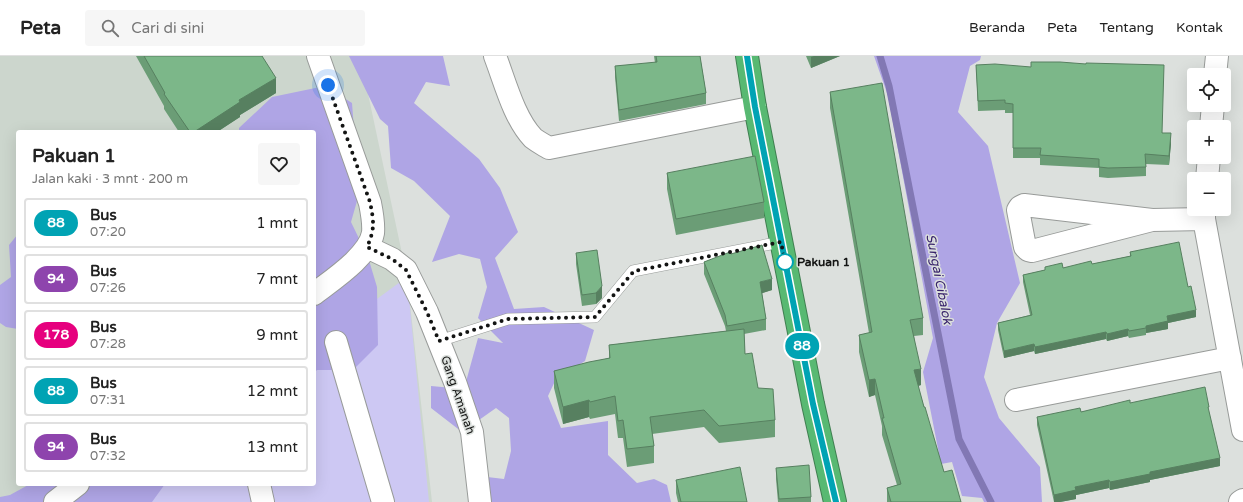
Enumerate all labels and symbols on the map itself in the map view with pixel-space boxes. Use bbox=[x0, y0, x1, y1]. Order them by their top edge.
your location bbox=[318, 75, 338, 95]
water label: Sungai Cibalok bbox=[922, 233, 956, 327]
marker: Pakuan 1 bbox=[776, 253, 794, 271]
place label: Pakuan 1 bbox=[797, 255, 850, 269]
line badge: 88 bbox=[784, 333, 820, 359]
street label: Gang Amanah bbox=[438, 354, 478, 436]

